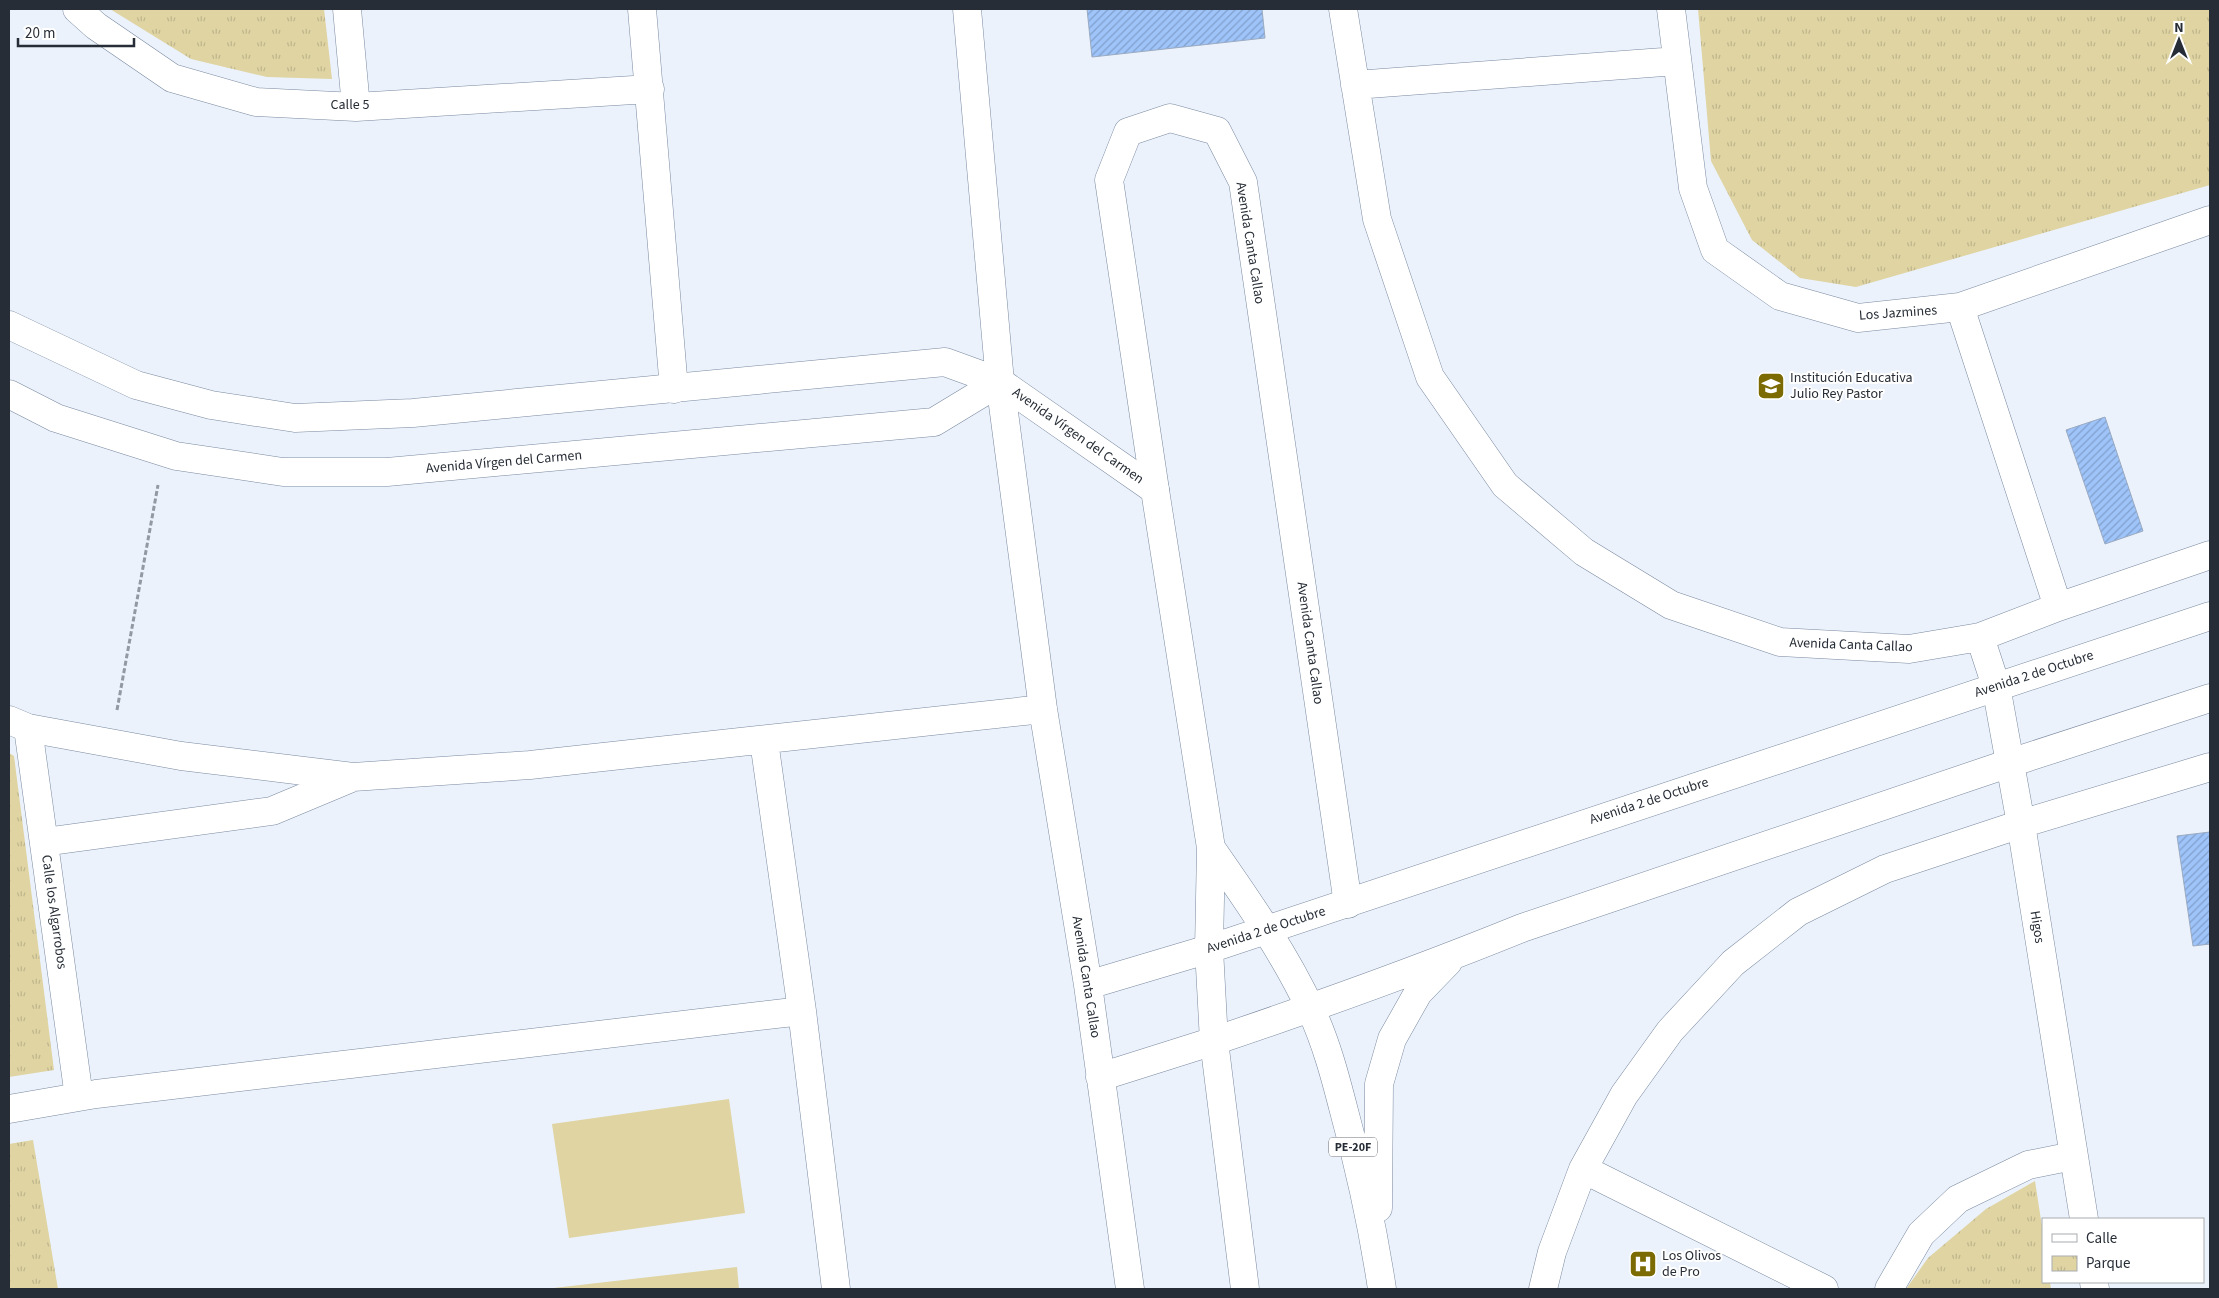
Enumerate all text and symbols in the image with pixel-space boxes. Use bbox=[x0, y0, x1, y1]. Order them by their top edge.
scale bar bbox=[18, 15, 134, 47]
north arrow bbox=[2154, 15, 2204, 65]
text: N bbox=[2174, 18, 2184, 38]
text: 20 m bbox=[25, 23, 55, 44]
street label: Calle 5 bbox=[331, 95, 369, 115]
street label: Avenida Canta Callao bbox=[1230, 180, 1270, 306]
street label: Los Jazmines bbox=[1858, 300, 1938, 326]
place label: Institución Educativa Julio Rey Pastor bbox=[1790, 368, 1913, 404]
school or university icon: Institución Educativa Julio Rey Pastor bbox=[1756, 371, 1786, 401]
street label: Avenida Vírgen del Carmen bbox=[1008, 383, 1148, 489]
street label: Avenida Vírgen del Carmen bbox=[425, 445, 583, 479]
street label: Avenida Canta Callao bbox=[1292, 580, 1328, 706]
street label: Avenida Canta Callao bbox=[1789, 633, 1913, 657]
street label: Avenida 2 de Octubre bbox=[1972, 645, 2096, 703]
street label: Avenida 2 de Octubre bbox=[1587, 772, 1711, 830]
street label: Calle los Algarrobos bbox=[36, 854, 72, 971]
street label: Avenida 2 de Octubre bbox=[1204, 901, 1328, 959]
street label: Higos bbox=[2025, 909, 2049, 945]
street label: Avenida Canta Callao bbox=[1066, 914, 1106, 1040]
road number: PE-20F bbox=[1329, 1138, 1377, 1156]
legend bbox=[2042, 1218, 2204, 1283]
text: Calle bbox=[2086, 1228, 2117, 1249]
place label: Los Olivos de Pro bbox=[1662, 1246, 1721, 1282]
hospital icon: Los Olivos de Pro bbox=[1628, 1249, 1658, 1279]
text: Parque bbox=[2086, 1253, 2130, 1274]

